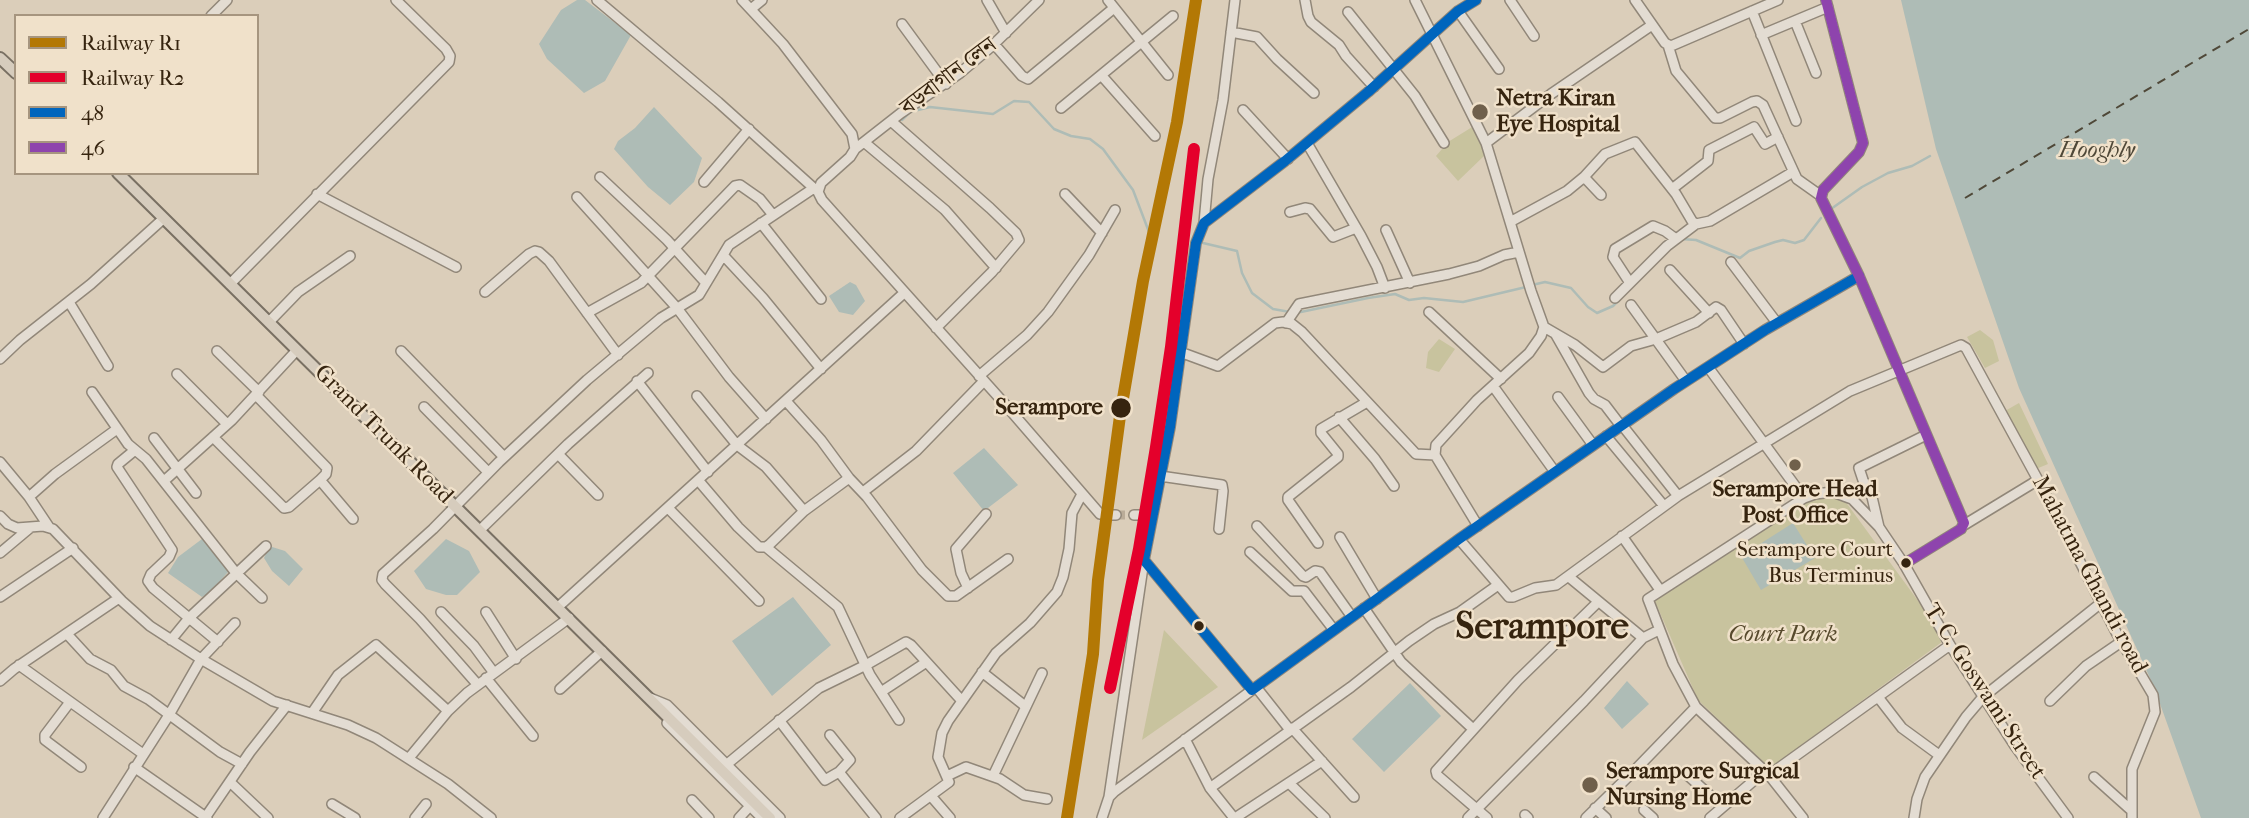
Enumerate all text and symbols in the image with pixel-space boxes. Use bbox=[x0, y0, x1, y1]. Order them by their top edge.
legend bbox=[14, 14, 259, 175]
text: Railway R1 bbox=[81, 31, 181, 55]
street label: বড়বাগান লেন bbox=[895, 32, 1003, 122]
text: Railway R2 bbox=[81, 66, 185, 90]
place label: Netra Kiran Eye Hospital bbox=[1496, 85, 1620, 139]
text: 48 bbox=[81, 101, 104, 125]
marker: Netra Kiran Eye Hospital bbox=[1470, 102, 1490, 122]
text: 46 bbox=[81, 136, 105, 160]
water label: Hooghly bbox=[2059, 137, 2135, 165]
street label: Grand Trunk Road bbox=[308, 360, 458, 510]
place label: Serampore bbox=[995, 394, 1103, 422]
marker: Serampore bbox=[1109, 396, 1133, 420]
marker: Serampore Head Post Office bbox=[1787, 457, 1803, 473]
street label: Mahatma Ghandi road bbox=[2025, 471, 2153, 679]
place label: Serampore Head Post Office bbox=[1712, 476, 1878, 530]
place label: Serampore Court Bus Terminus bbox=[1737, 538, 1893, 588]
marker: Serampore Court Bus Terminus bbox=[1899, 556, 1913, 570]
street label: T. C. Goswami Street bbox=[1917, 599, 2051, 785]
district label: Serampore bbox=[1455, 607, 1629, 651]
unlabelled marker bbox=[1192, 619, 1206, 633]
park label: Court Park bbox=[1728, 621, 1838, 649]
place label: Serampore Surgical Nursing Home bbox=[1606, 758, 1799, 812]
marker: Serampore Surgical Nursing Home bbox=[1580, 775, 1600, 795]

